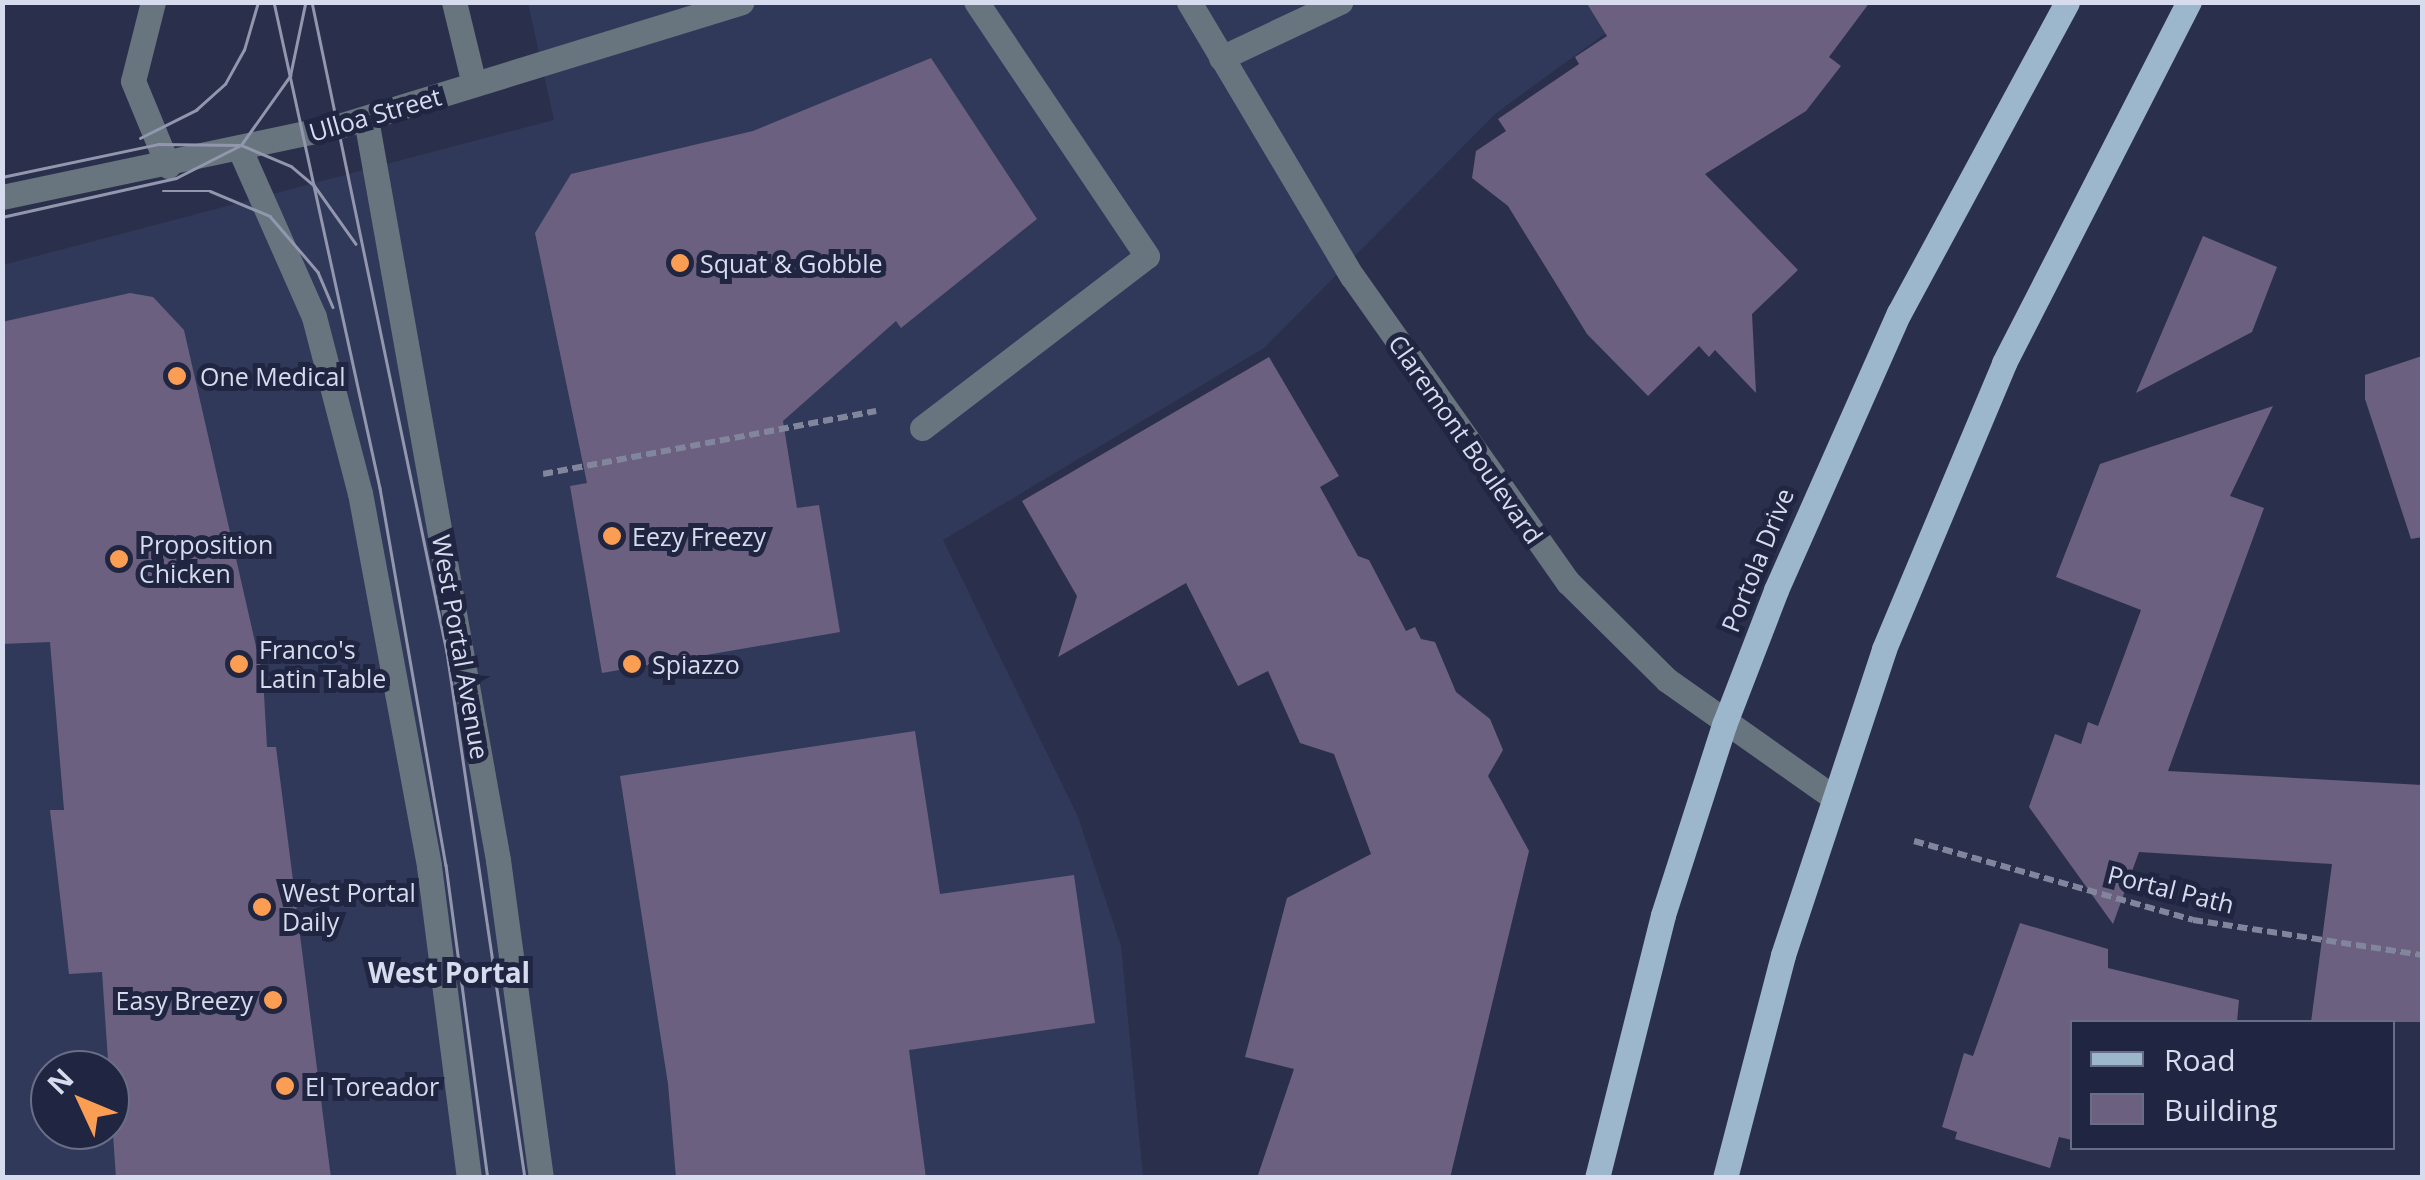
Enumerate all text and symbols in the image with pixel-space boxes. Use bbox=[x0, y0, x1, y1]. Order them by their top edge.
street label: Ulloa Street bbox=[305, 81, 445, 147]
place label: Squat & Gobble bbox=[700, 248, 882, 278]
marker: Squat & Gobble bbox=[669, 252, 691, 274]
street label: Claremont Boulevard bbox=[1383, 329, 1549, 549]
place label: One Medical bbox=[200, 361, 346, 391]
marker: One Medical bbox=[164, 363, 190, 389]
street label: Portola Drive bbox=[1715, 484, 1799, 636]
place label: Eezy Freezy bbox=[632, 521, 766, 551]
marker: Eezy Freezy bbox=[601, 525, 623, 547]
place label: Proposition Chicken bbox=[139, 530, 273, 589]
street label: West Portal Avenue bbox=[426, 532, 496, 762]
marker: Proposition Chicken bbox=[108, 548, 130, 570]
place label: Franco's Latin Table bbox=[259, 635, 386, 694]
place label: Spiazzo bbox=[652, 649, 740, 679]
marker: Franco's Latin Table bbox=[228, 653, 250, 675]
marker: Spiazzo bbox=[621, 653, 643, 675]
street label: Portal Path bbox=[2105, 859, 2237, 919]
place label: West Portal Daily bbox=[282, 878, 416, 937]
marker: West Portal Daily bbox=[251, 896, 273, 918]
district label: West Portal bbox=[368, 955, 530, 989]
place label: Easy Breezy bbox=[116, 985, 253, 1015]
marker: Easy Breezy bbox=[262, 989, 284, 1011]
legend bbox=[2070, 1020, 2395, 1150]
text: Road bbox=[2164, 1039, 2236, 1080]
north arrow bbox=[30, 1050, 130, 1150]
text: N bbox=[38, 1059, 81, 1102]
place label: El Toreador bbox=[305, 1071, 439, 1101]
marker: El Toreador bbox=[274, 1075, 296, 1097]
text: Building bbox=[2164, 1089, 2278, 1130]

